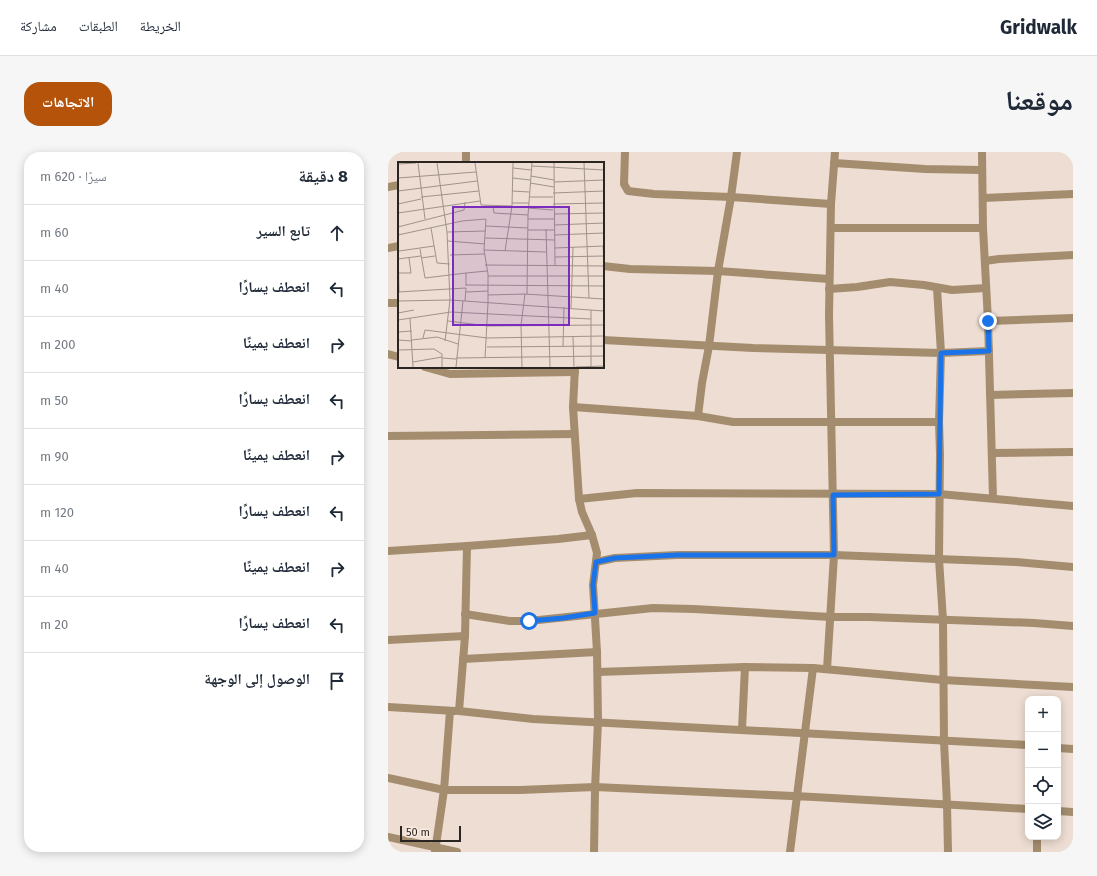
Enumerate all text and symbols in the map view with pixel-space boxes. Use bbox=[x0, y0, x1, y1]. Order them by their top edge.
text: Gridwalk bbox=[1000, 16, 1077, 39]
text: مشاركة bbox=[20, 18, 57, 35]
text: الطبقات bbox=[79, 18, 118, 35]
text: الخريطة bbox=[140, 18, 181, 35]
button: الاتجاهات bbox=[24, 82, 112, 126]
text: موقعنا bbox=[1005, 84, 1073, 117]
inset map bbox=[398, 162, 604, 368]
text: 8 دقيقة bbox=[298, 166, 348, 187]
text: سيرًا · 620 m bbox=[40, 169, 107, 184]
text: تابع السير bbox=[256, 222, 310, 240]
icon: ahead bbox=[326, 222, 348, 244]
text: 60 m bbox=[40, 225, 69, 240]
text: انعطف يسارًا bbox=[238, 278, 310, 296]
icon: left bbox=[326, 278, 348, 300]
text: 40 m bbox=[40, 281, 69, 296]
route end bbox=[979, 312, 997, 330]
text: انعطف يمينًا bbox=[243, 334, 310, 352]
icon: right bbox=[326, 334, 348, 356]
text: 200 m bbox=[40, 337, 76, 352]
text: انعطف يسارًا bbox=[238, 390, 310, 408]
icon: left bbox=[326, 390, 348, 412]
text: 50 m bbox=[40, 393, 68, 408]
text: انعطف يمينًا bbox=[243, 446, 310, 464]
icon: right bbox=[326, 446, 348, 468]
text: 90 m bbox=[40, 449, 69, 464]
text: انعطف يسارًا bbox=[238, 502, 310, 520]
icon: left bbox=[326, 502, 348, 524]
text: 120 m bbox=[40, 505, 74, 520]
text: انعطف يمينًا bbox=[243, 558, 310, 576]
icon: right bbox=[326, 558, 348, 580]
text: 40 m bbox=[40, 561, 69, 576]
route start bbox=[520, 612, 538, 630]
text: انعطف يسارًا bbox=[238, 614, 310, 632]
icon: left bbox=[326, 614, 348, 636]
text: 20 m bbox=[40, 617, 68, 632]
text: الوصول إلى الوجهة bbox=[204, 670, 310, 688]
icon: arrive bbox=[326, 670, 348, 692]
map controls bbox=[1025, 696, 1061, 840]
button: + bbox=[1025, 696, 1061, 732]
button: − bbox=[1025, 732, 1061, 768]
button: locate bbox=[1025, 768, 1061, 804]
button: layers bbox=[1025, 804, 1061, 840]
scale bar bbox=[400, 824, 461, 843]
text: 50 m bbox=[406, 826, 430, 839]

